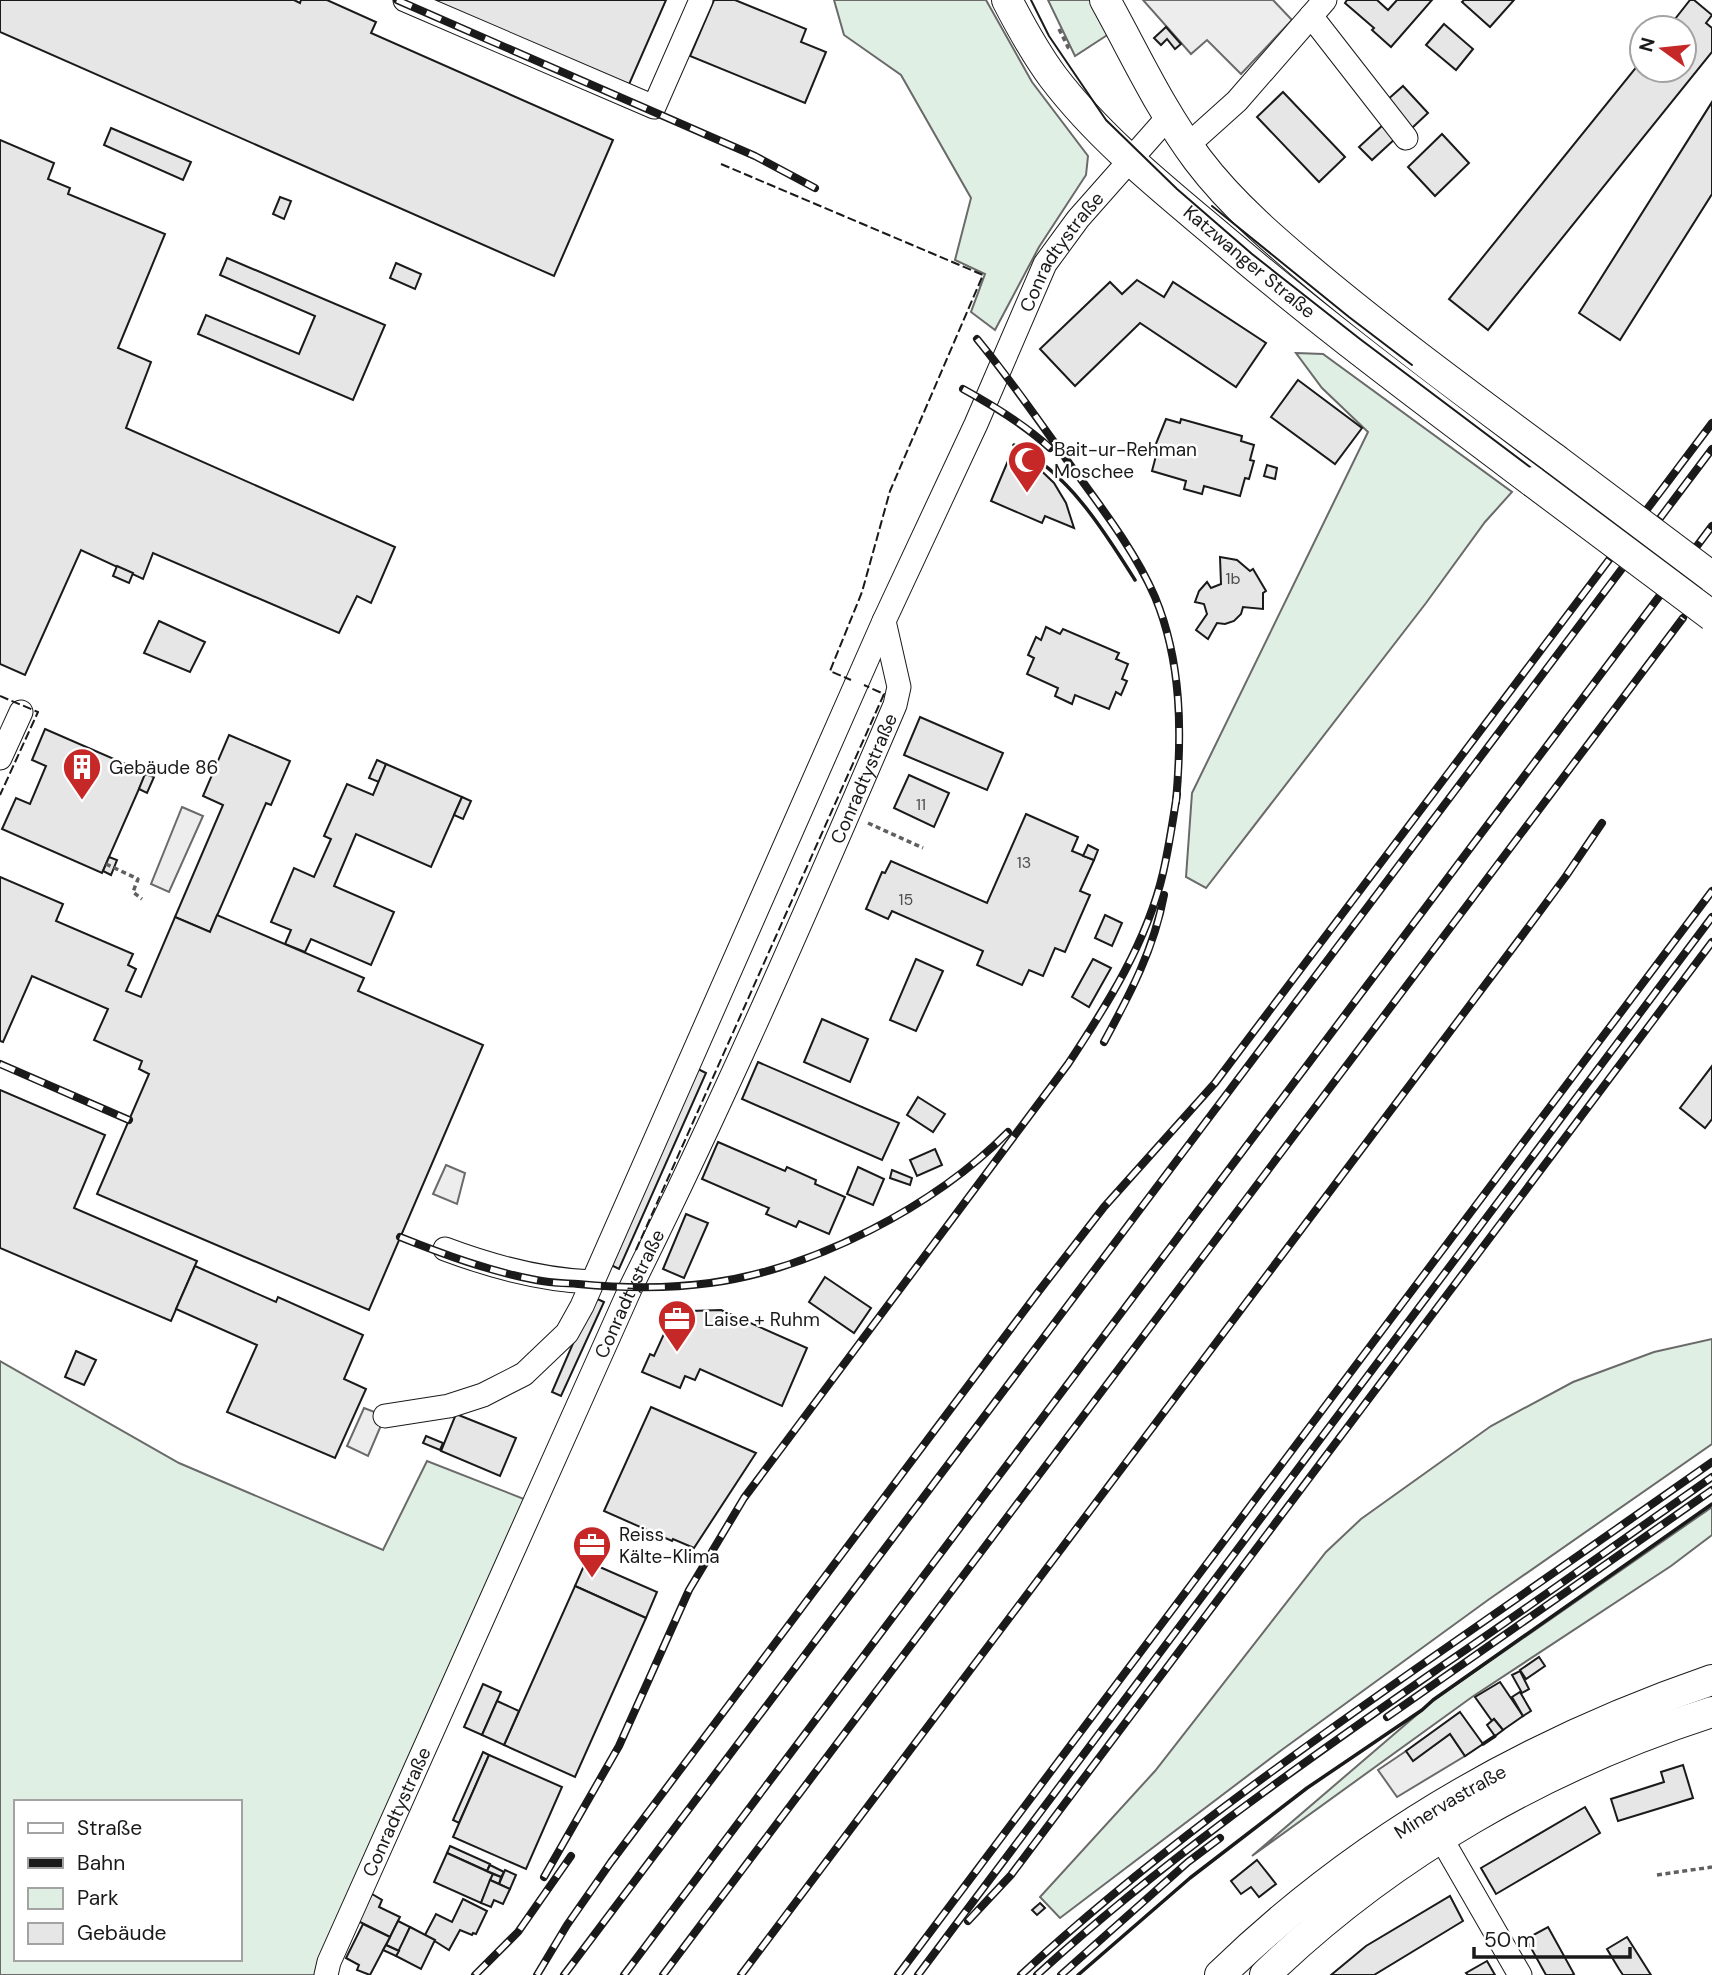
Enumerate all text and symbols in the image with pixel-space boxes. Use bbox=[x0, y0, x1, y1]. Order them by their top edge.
north arrow bbox=[1628, 14, 1698, 84]
text: N bbox=[1633, 35, 1661, 55]
street label: Conradtystraße bbox=[1013, 186, 1109, 316]
street label: Katzwanger Straße bbox=[1178, 199, 1321, 323]
place label: Bait-ur-Rehman Moschee bbox=[1054, 437, 1197, 484]
mosque icon: Bait-ur-Rehman Moschee bbox=[1006, 439, 1048, 494]
house number: 1b bbox=[1225, 568, 1241, 589]
street label: Conradtystraße bbox=[824, 709, 902, 848]
building icon: Gebäude 86 bbox=[61, 746, 103, 801]
place label: Gebäude 86 bbox=[109, 755, 219, 780]
house number: 11 bbox=[916, 794, 926, 815]
house number: 13 bbox=[1017, 852, 1031, 873]
house number: 15 bbox=[899, 889, 913, 910]
street label: Conradtystraße bbox=[588, 1225, 670, 1362]
office icon: Laise + Ruhm bbox=[656, 1298, 698, 1353]
place label: Laise + Ruhm bbox=[704, 1307, 820, 1332]
place label: Reiss Kälte-Klima bbox=[619, 1522, 720, 1569]
office icon: Reiss Kälte-Klima bbox=[571, 1524, 613, 1579]
street label: Conradtystraße bbox=[356, 1743, 436, 1881]
street label: Minervastraße bbox=[1389, 1759, 1510, 1844]
legend bbox=[14, 1800, 242, 1961]
text: Straße bbox=[77, 1814, 142, 1842]
text: Bahn bbox=[77, 1849, 125, 1877]
text: Park bbox=[77, 1884, 119, 1912]
scale bar bbox=[1474, 1916, 1630, 1960]
text: Gebäude bbox=[77, 1919, 167, 1947]
text: 50 m bbox=[1484, 1926, 1535, 1954]

